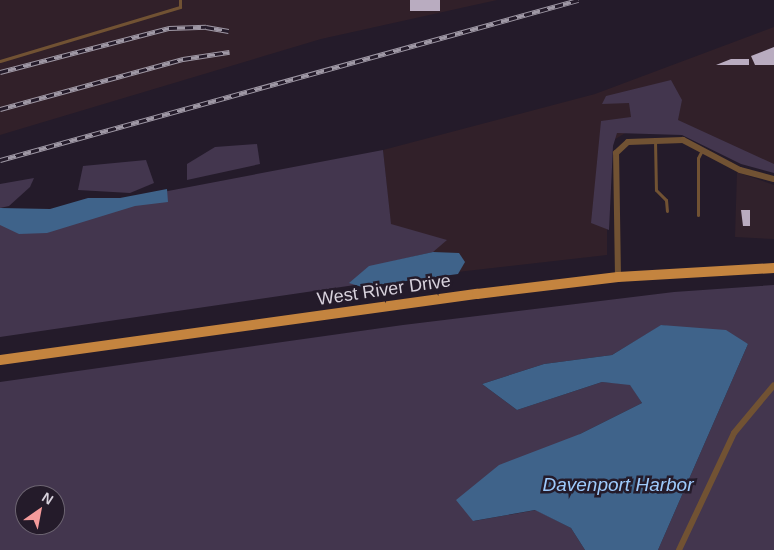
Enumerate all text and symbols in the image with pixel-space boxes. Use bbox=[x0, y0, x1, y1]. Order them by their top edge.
street label: West River Drive bbox=[316, 270, 452, 310]
water label: Davenport Harbor bbox=[542, 474, 694, 496]
north arrow bbox=[15, 485, 65, 535]
text: N bbox=[39, 489, 56, 508]

